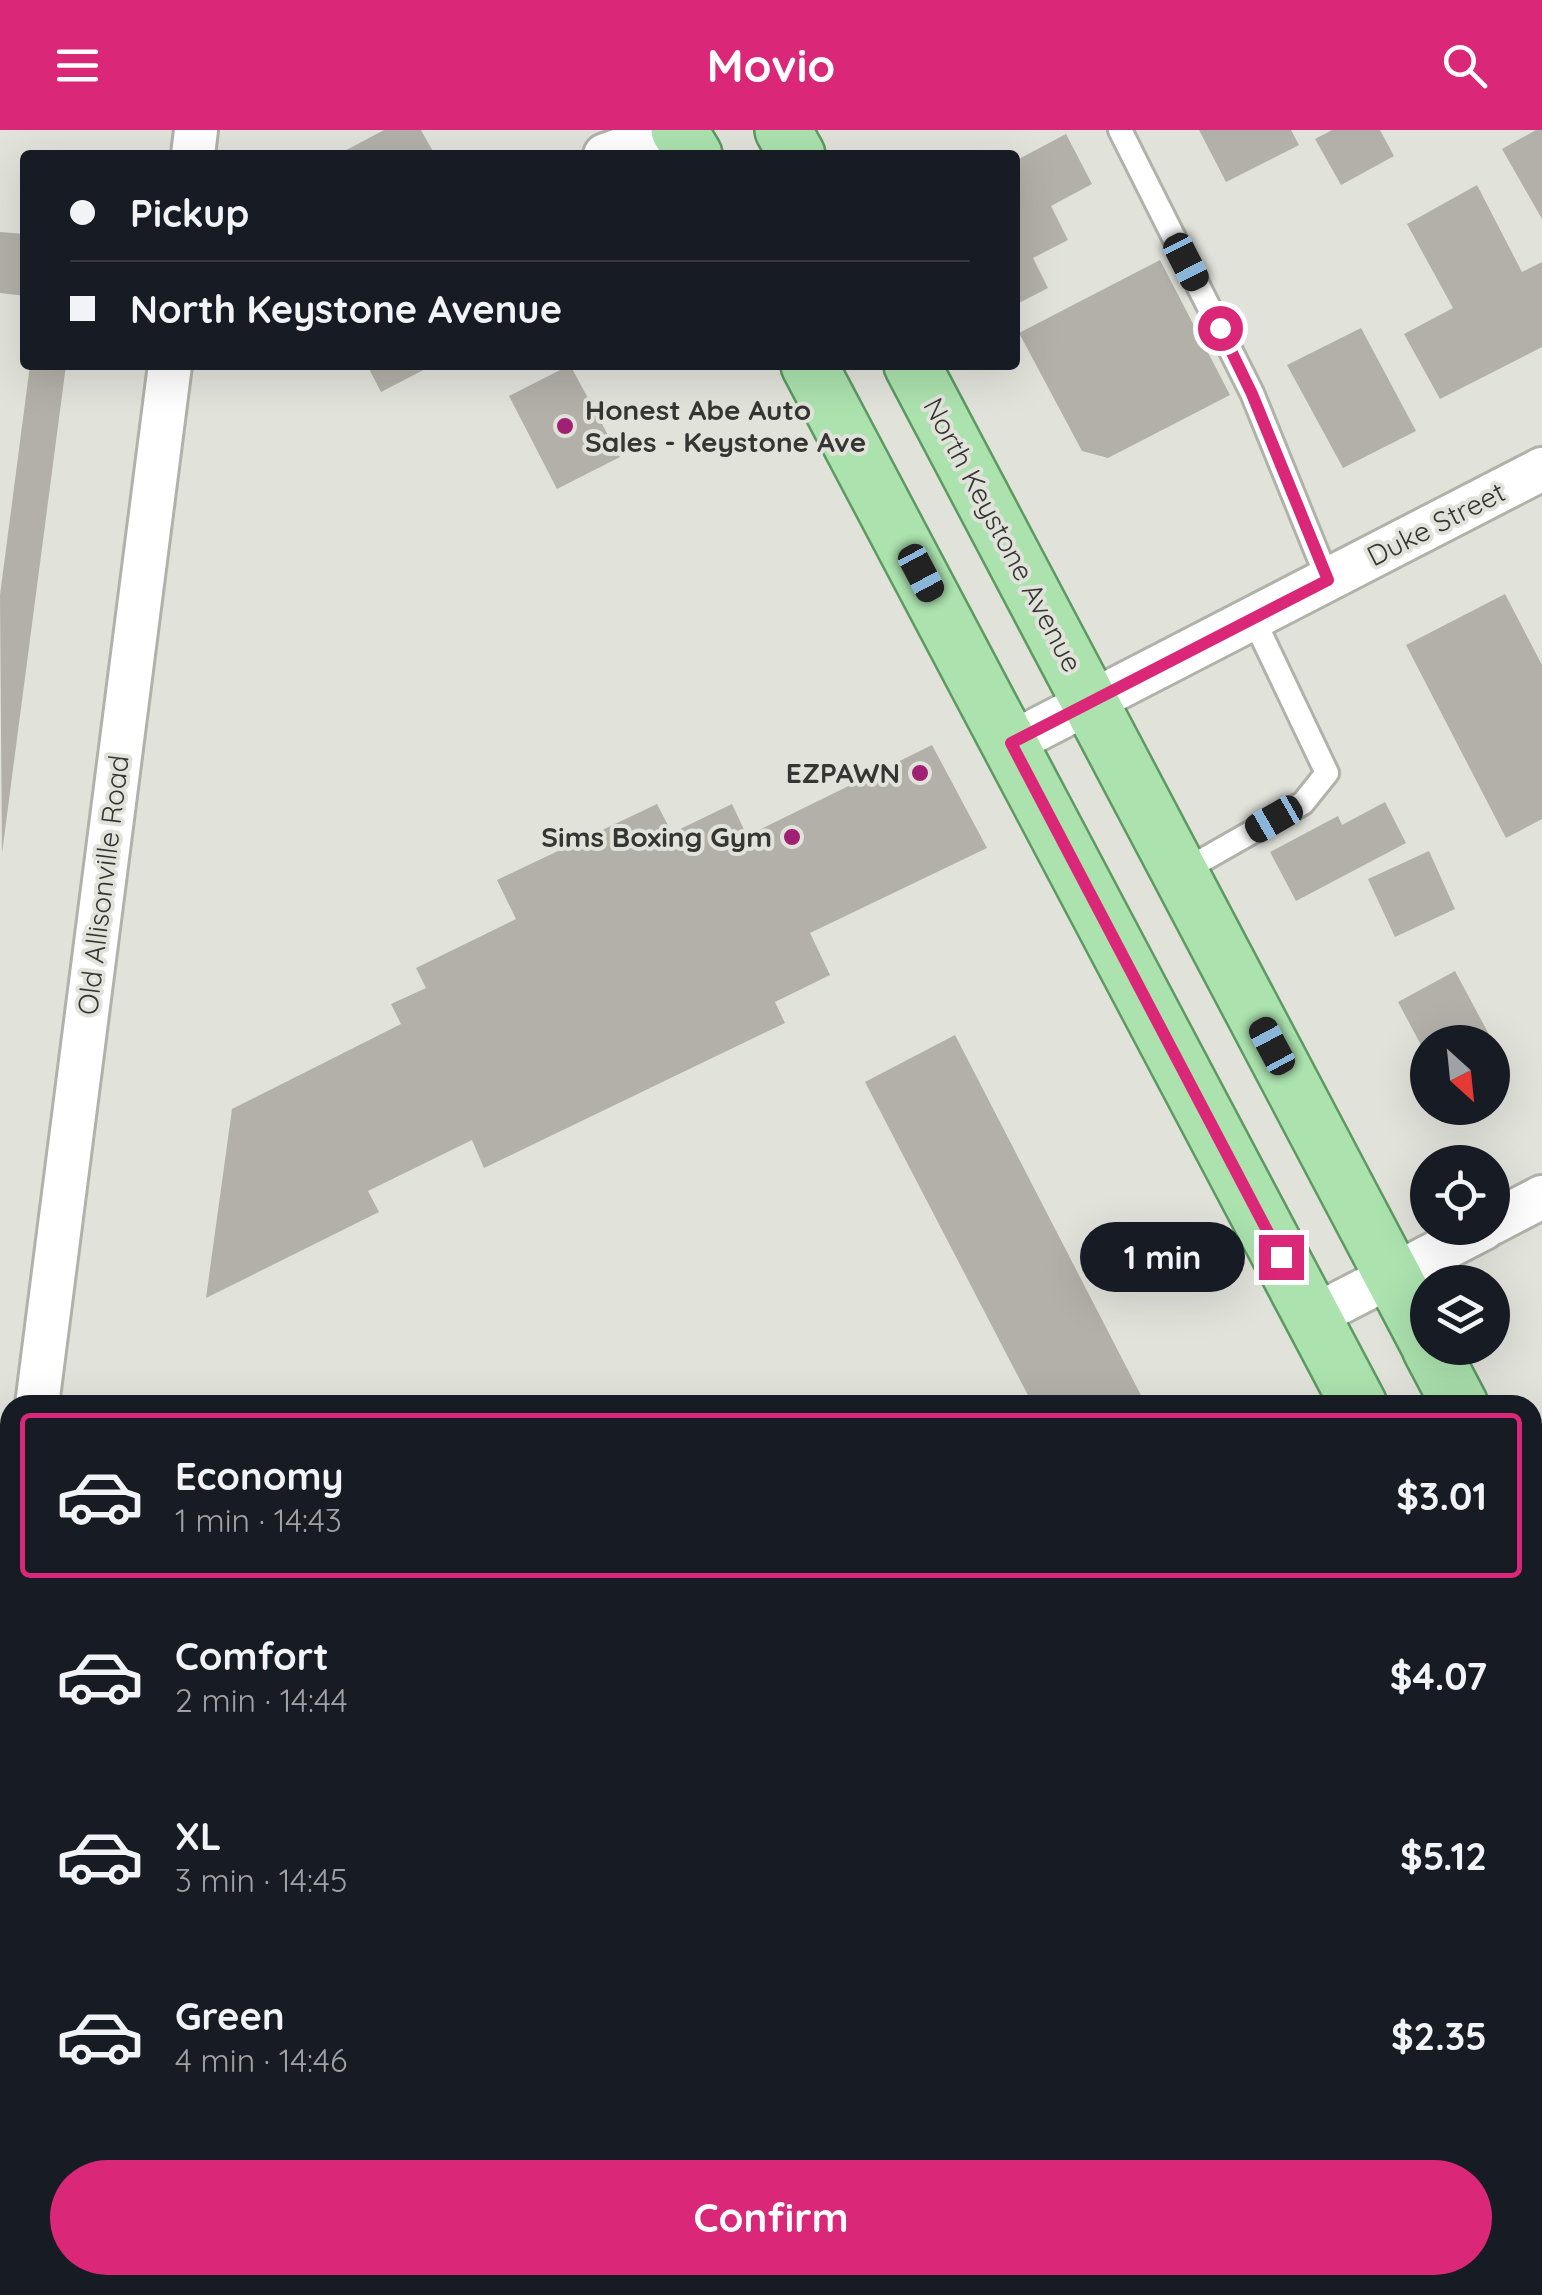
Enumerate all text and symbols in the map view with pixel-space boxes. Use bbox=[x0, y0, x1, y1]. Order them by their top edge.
text: Movio bbox=[707, 37, 835, 93]
icon: menu bbox=[50, 38, 105, 93]
icon: search bbox=[1437, 38, 1492, 93]
text: Pickup bbox=[130, 189, 249, 237]
car bbox=[1159, 228, 1213, 296]
text: North Keystone Avenue bbox=[130, 285, 562, 333]
route start bbox=[1198, 306, 1243, 351]
place label: Honest Abe Auto Sales - Keystone Ave bbox=[585, 392, 866, 459]
street label: North Keystone Avenue bbox=[916, 392, 1091, 678]
marker: Honest Abe Auto Sales - Keystone Ave bbox=[554, 415, 576, 437]
street label: Duke Street bbox=[1361, 474, 1511, 573]
car bbox=[894, 539, 948, 607]
street label: Old Allisonville Road bbox=[69, 753, 136, 1017]
place label: EZPAWN bbox=[786, 755, 900, 790]
marker: EZPAWN bbox=[909, 762, 931, 784]
car bbox=[1241, 791, 1307, 847]
place label: Sims Boxing Gym bbox=[541, 819, 772, 854]
marker: Sims Boxing Gym bbox=[781, 826, 803, 848]
car bbox=[1245, 1012, 1299, 1080]
north arrow bbox=[1410, 1025, 1510, 1125]
map controls bbox=[1410, 1025, 1510, 1365]
button: locate bbox=[1410, 1145, 1510, 1245]
callout: 1 min bbox=[1081, 1222, 1246, 1292]
route end bbox=[1259, 1235, 1304, 1280]
text: 1 min bbox=[1124, 1237, 1201, 1277]
button: layers bbox=[1410, 1265, 1510, 1365]
icon: car bbox=[55, 1451, 145, 1541]
text: Economy bbox=[175, 1452, 344, 1500]
text: $3.01 bbox=[1396, 1472, 1487, 1520]
text: 1 min · 14:43 bbox=[175, 1500, 342, 1540]
icon: car bbox=[55, 1631, 145, 1721]
text: Comfort bbox=[175, 1632, 329, 1680]
text: $4.07 bbox=[1390, 1652, 1487, 1700]
text: 2 min · 14:44 bbox=[175, 1680, 348, 1720]
icon: car bbox=[55, 1811, 145, 1901]
text: XL bbox=[175, 1812, 221, 1860]
text: $5.12 bbox=[1400, 1832, 1487, 1880]
text: 3 min · 14:45 bbox=[175, 1860, 348, 1900]
icon: car bbox=[55, 1991, 145, 2081]
text: Green bbox=[175, 1992, 285, 2040]
text: $2.35 bbox=[1391, 2012, 1487, 2060]
text: 4 min · 14:46 bbox=[175, 2040, 347, 2080]
button: Confirm bbox=[50, 2160, 1492, 2275]

